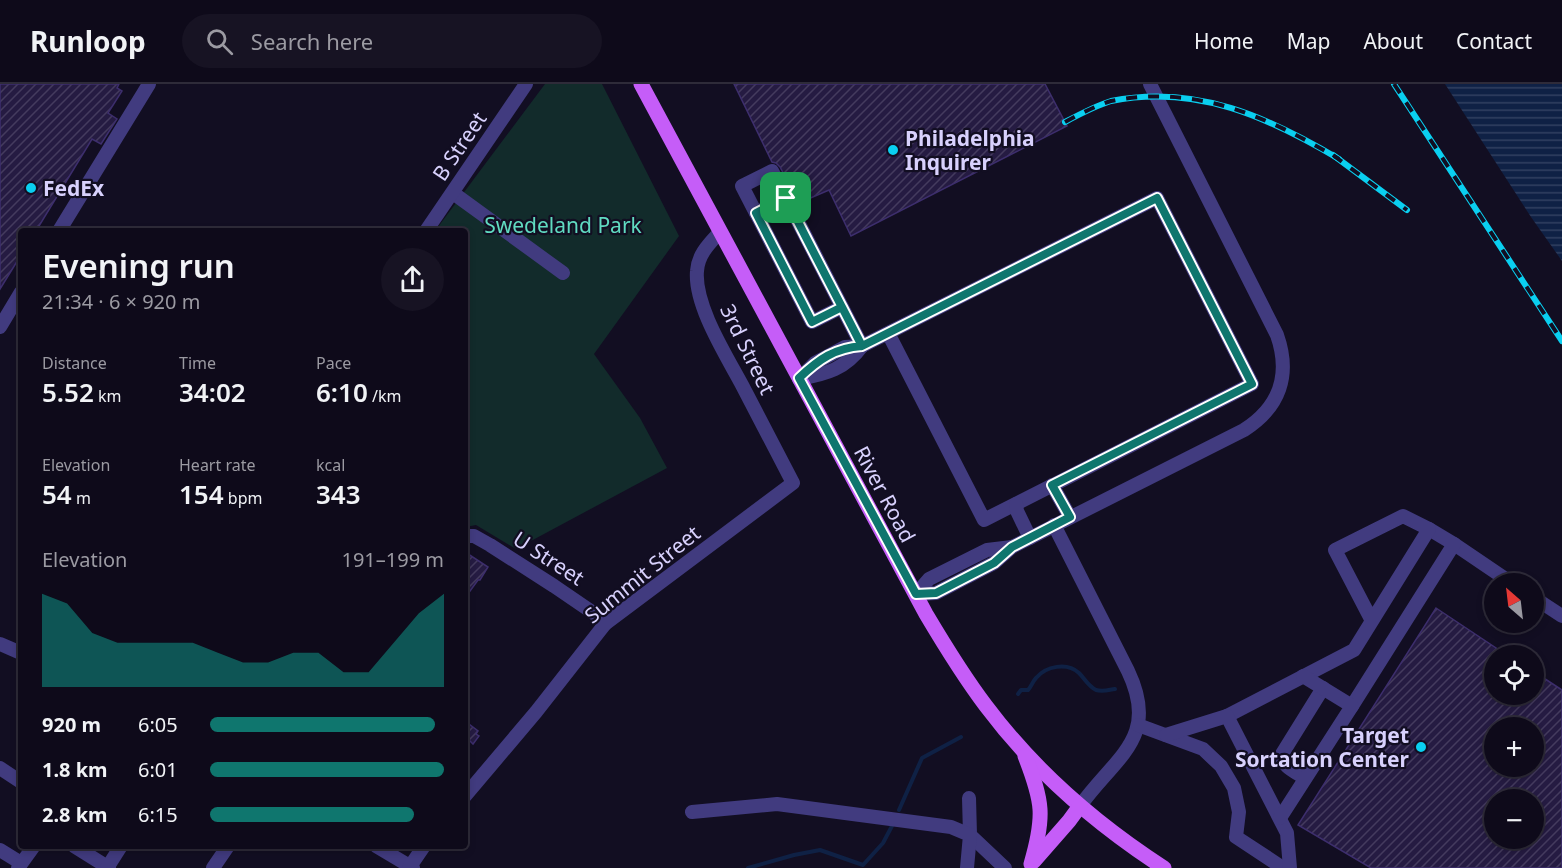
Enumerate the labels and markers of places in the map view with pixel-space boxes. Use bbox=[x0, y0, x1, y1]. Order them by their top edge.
place label: Philadelphia Inquirer bbox=[905, 124, 1035, 176]
marker: Philadelphia Inquirer bbox=[886, 143, 900, 157]
pin bbox=[760, 172, 811, 223]
place label: FedEx bbox=[43, 174, 105, 202]
marker: FedEx bbox=[24, 181, 38, 195]
place label: Target Sortation Center bbox=[1235, 721, 1410, 773]
marker: Target Sortation Center bbox=[1414, 740, 1428, 754]

